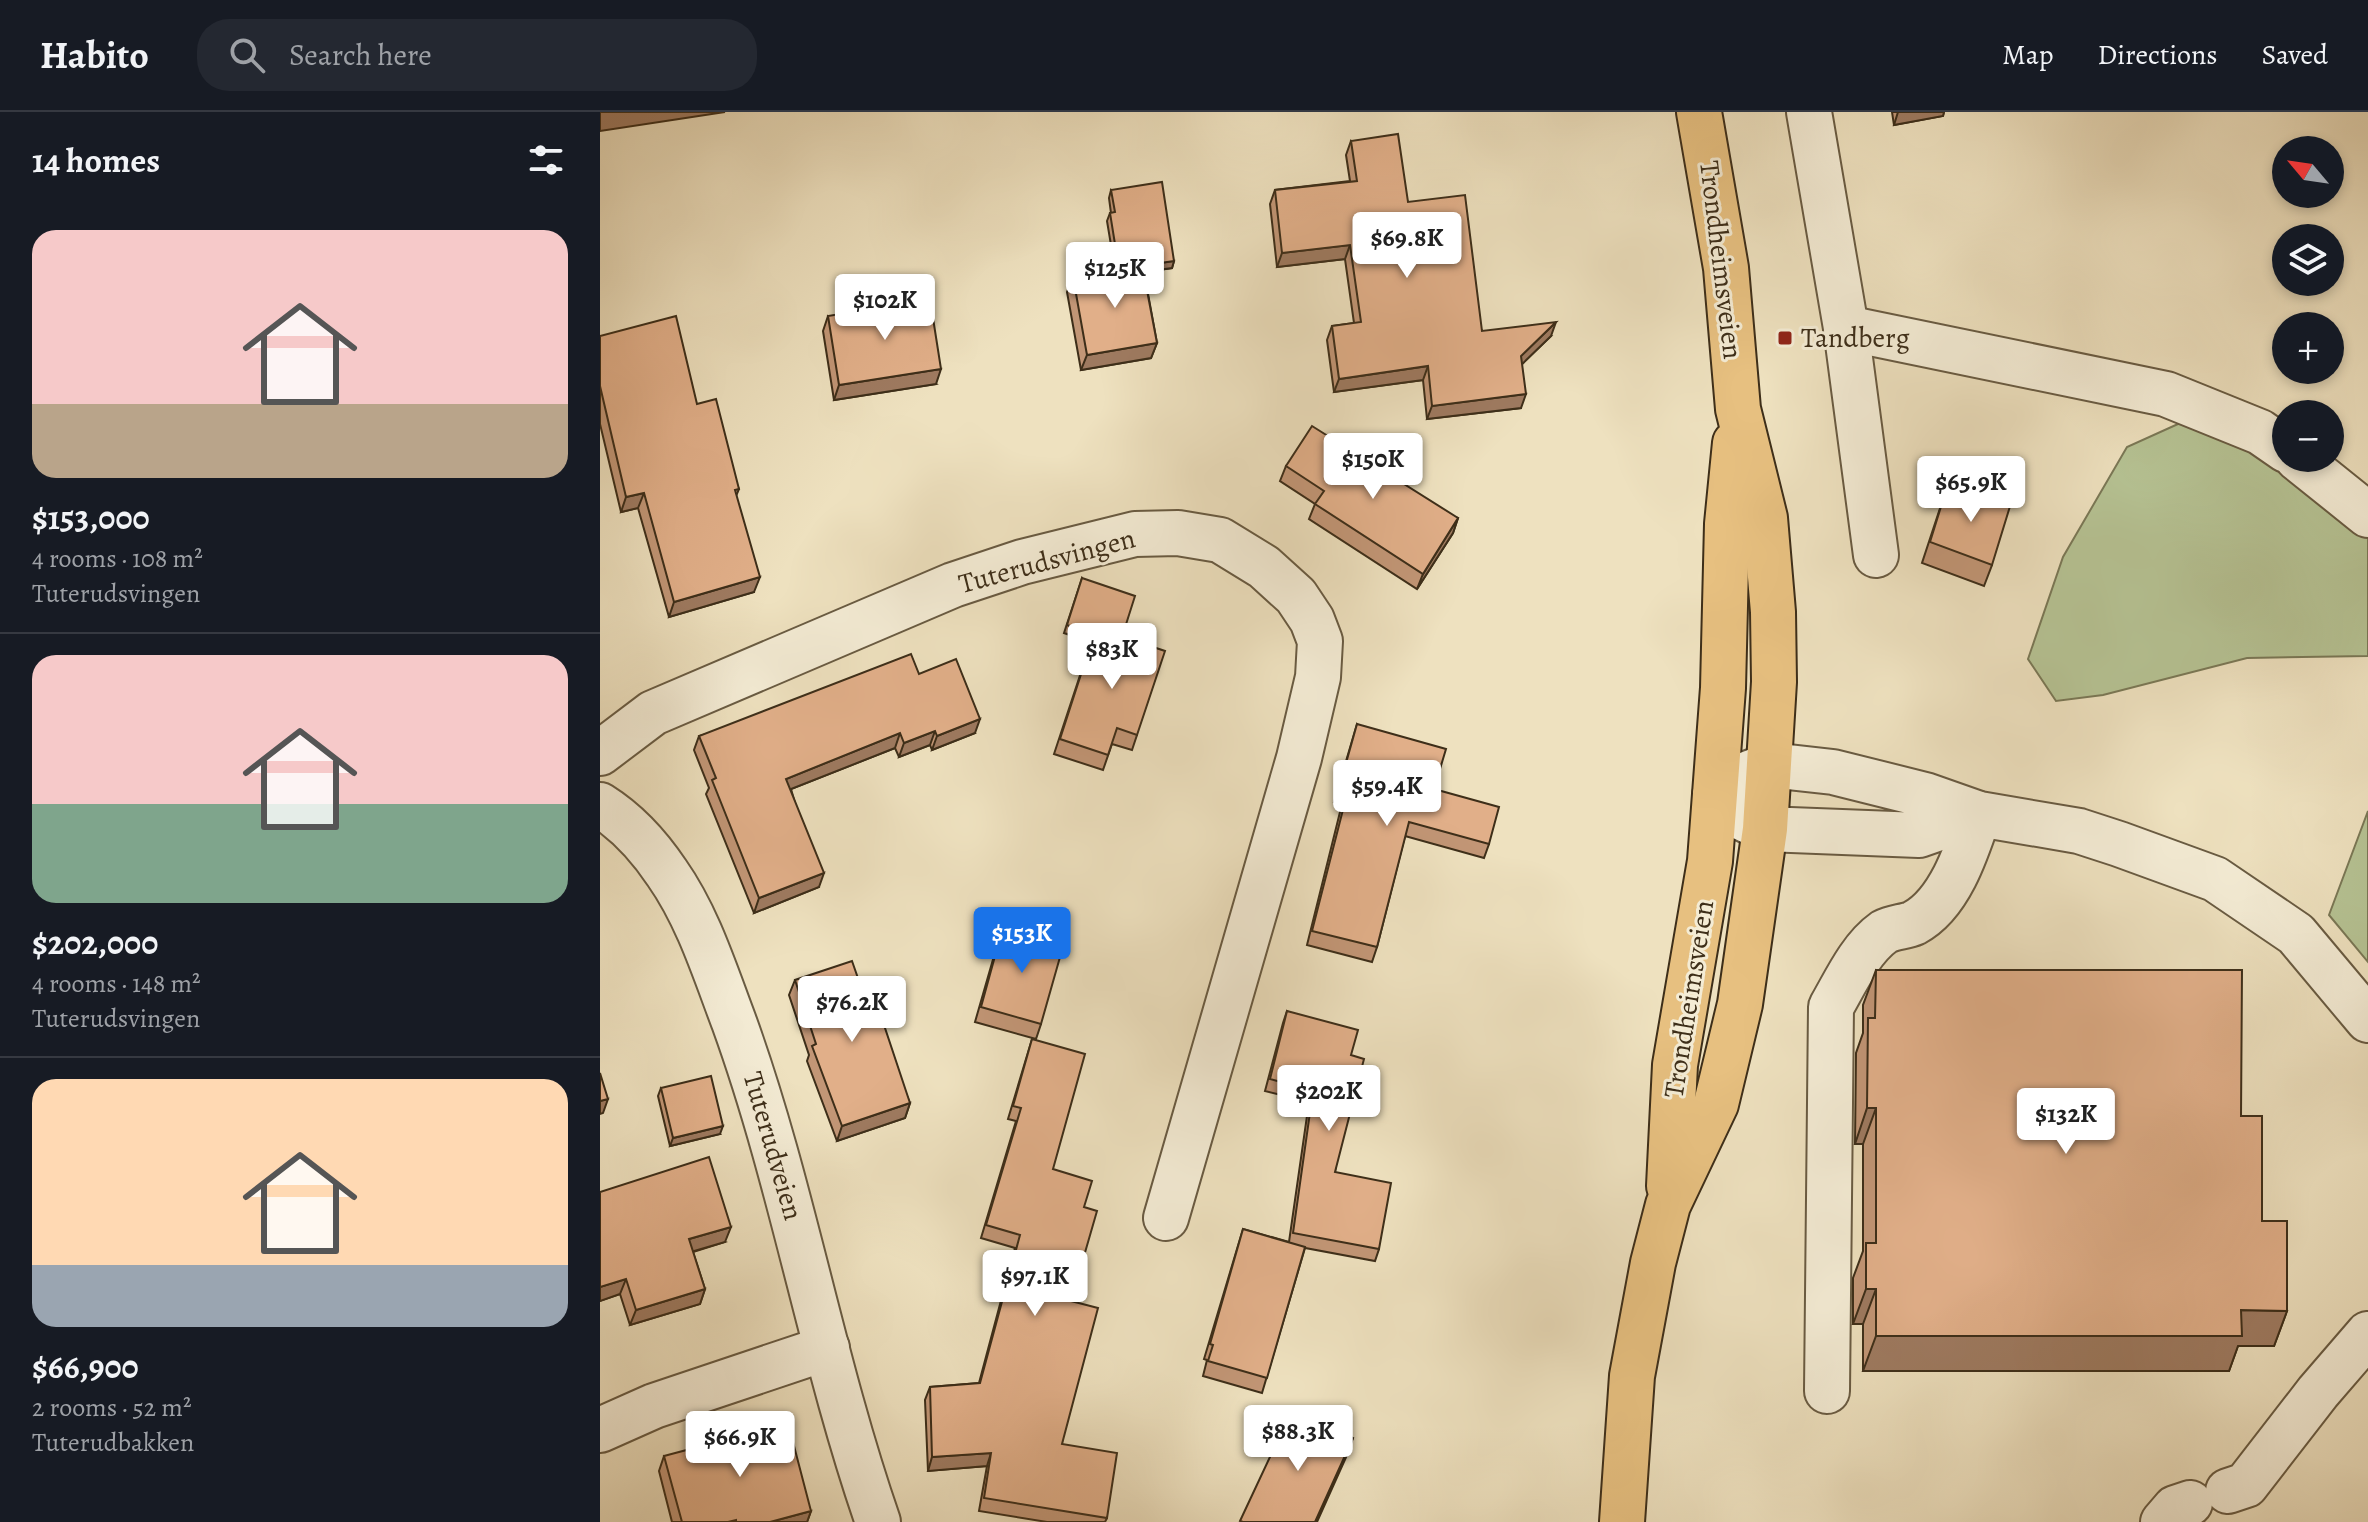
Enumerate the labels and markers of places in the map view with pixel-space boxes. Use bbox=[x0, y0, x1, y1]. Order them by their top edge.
pin: $69.8K bbox=[1342, 212, 1472, 280]
pin: $125K bbox=[1059, 242, 1171, 310]
pin: $102K bbox=[829, 274, 941, 342]
place label: Tandberg bbox=[1801, 319, 1910, 357]
marker: Tandberg bbox=[1776, 329, 1794, 347]
pin: $150K bbox=[1317, 433, 1429, 501]
pin: $65.9K bbox=[1906, 456, 2036, 524]
pin: $83K bbox=[1065, 623, 1159, 691]
pin: $59.4K bbox=[1322, 760, 1452, 828]
pin: $153K bbox=[966, 907, 1078, 975]
pin: $76.2K bbox=[787, 976, 917, 1044]
pin: $202K bbox=[1273, 1065, 1385, 1133]
pin: $132K bbox=[2010, 1088, 2122, 1156]
pin: $97.1K bbox=[970, 1250, 1100, 1318]
pin: $88.3K bbox=[1233, 1405, 1363, 1473]
pin: $66.9K bbox=[675, 1411, 805, 1479]

